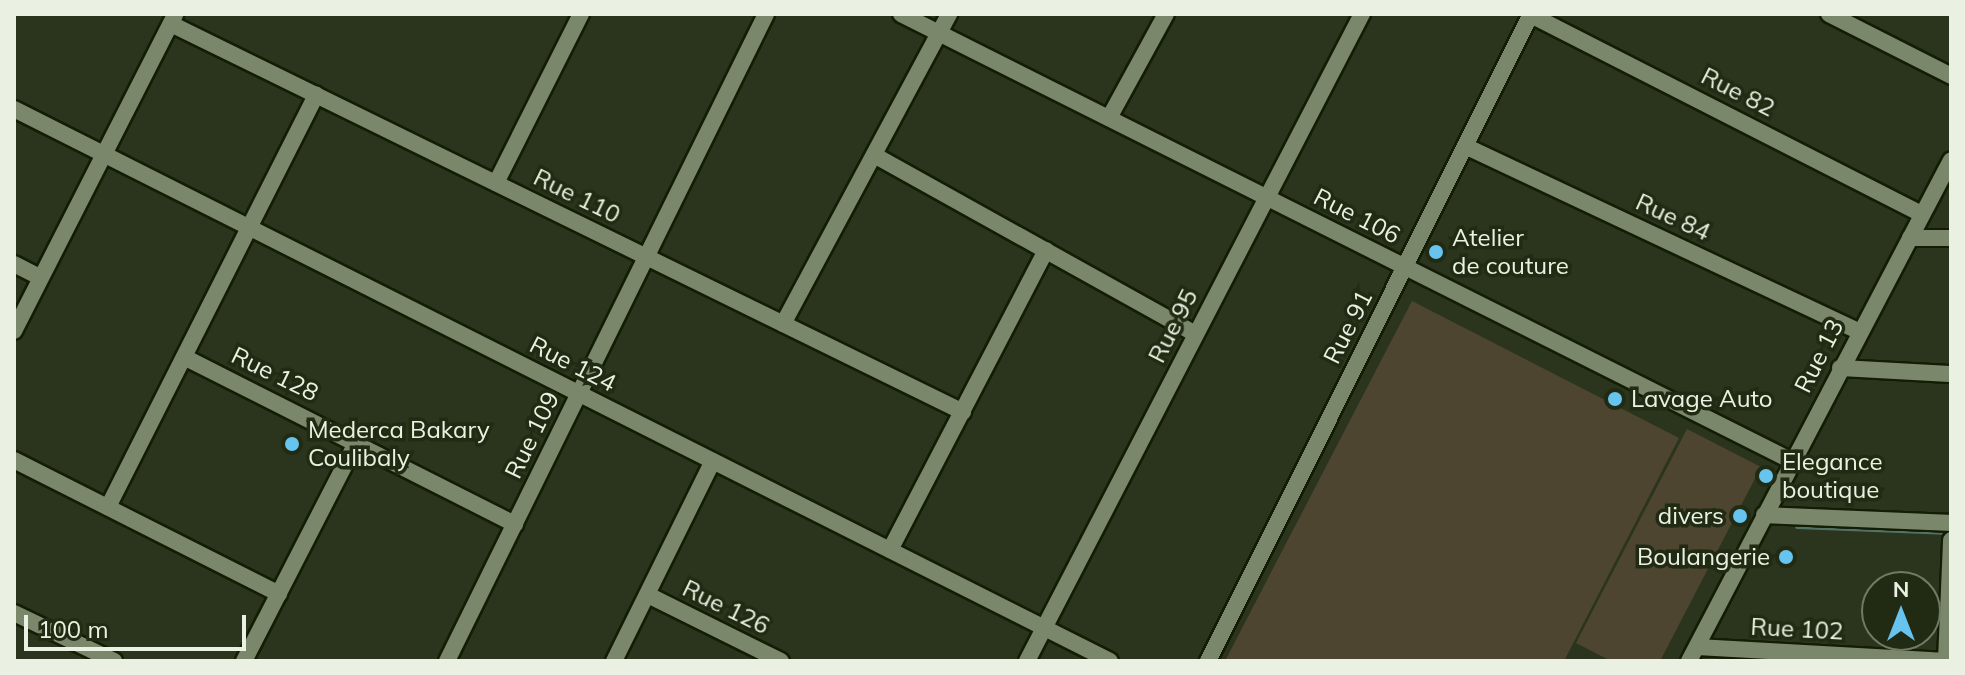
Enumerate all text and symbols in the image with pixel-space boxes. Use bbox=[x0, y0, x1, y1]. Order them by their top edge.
street label: Rue 82 bbox=[1696, 61, 1780, 123]
street label: Rue 110 bbox=[529, 163, 625, 229]
street label: Rue 106 bbox=[1309, 182, 1405, 250]
street label: Rue 84 bbox=[1631, 187, 1715, 247]
place label: Atelier de couture bbox=[1452, 224, 1569, 280]
marker: Atelier de couture bbox=[1427, 243, 1445, 261]
street label: Rue 95 bbox=[1142, 284, 1204, 368]
street label: Rue 91 bbox=[1317, 285, 1379, 369]
street label: Rue 13 bbox=[1788, 314, 1850, 398]
street label: Rue 124 bbox=[525, 330, 621, 398]
street label: Rue 128 bbox=[227, 341, 323, 407]
place label: Lavage Auto bbox=[1631, 385, 1773, 413]
street label: Rue 109 bbox=[499, 387, 565, 483]
marker: Lavage Auto bbox=[1606, 390, 1624, 408]
place label: Mederca Bakary Coulibaly bbox=[308, 416, 490, 472]
marker: Mederca Bakary Coulibaly bbox=[283, 435, 301, 453]
place label: Elegance boutique bbox=[1782, 448, 1883, 504]
marker: Elegance boutique bbox=[1757, 467, 1775, 485]
place label: divers bbox=[1658, 502, 1724, 530]
marker: divers bbox=[1731, 507, 1749, 525]
place label: Boulangerie bbox=[1637, 543, 1770, 571]
marker: Boulangerie bbox=[1777, 548, 1795, 566]
north arrow bbox=[1861, 571, 1941, 651]
street label: Rue 126 bbox=[678, 574, 774, 640]
text: N bbox=[1893, 575, 1909, 603]
scale bar bbox=[28, 599, 250, 649]
street label: Rue 102 bbox=[1750, 612, 1844, 646]
text: 100 m bbox=[38, 614, 109, 644]

